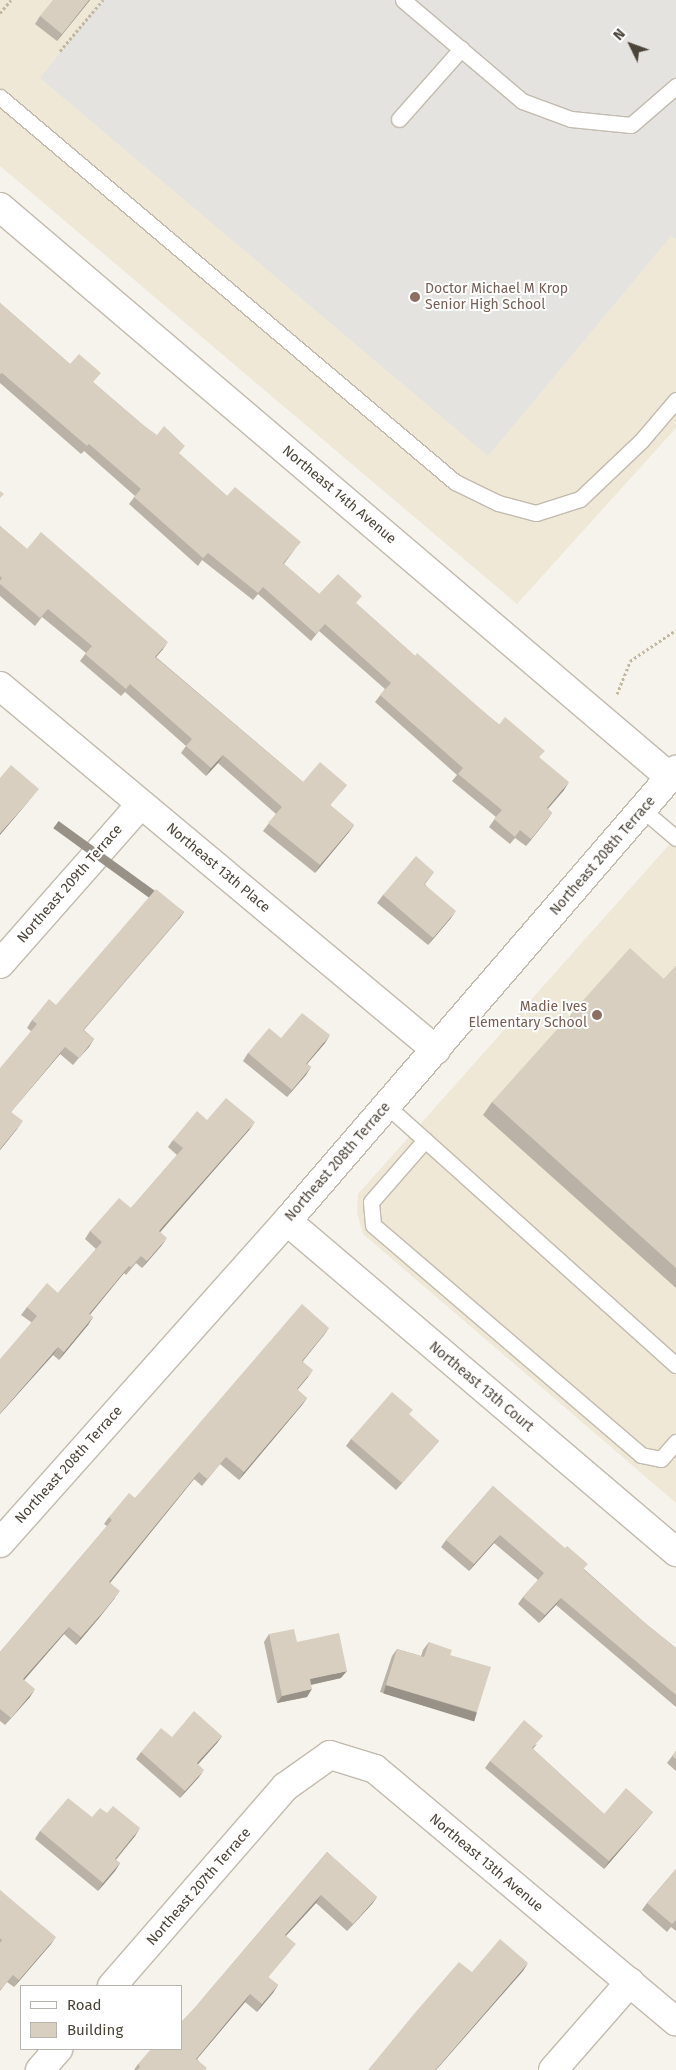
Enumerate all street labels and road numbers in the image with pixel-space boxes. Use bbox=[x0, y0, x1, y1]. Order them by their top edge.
street label: Northeast 14th Avenue bbox=[279, 442, 399, 548]
street label: Northeast 208th Terrace bbox=[547, 793, 659, 919]
street label: Northeast 13th Place bbox=[163, 820, 273, 916]
street label: Northeast 209th Terrace bbox=[14, 821, 126, 947]
street label: Northeast 208th Terrace bbox=[282, 1099, 394, 1225]
street label: Northeast 13th Court bbox=[425, 1338, 537, 1436]
street label: Northeast 208th Terrace bbox=[12, 1403, 126, 1527]
street label: Northeast 13th Avenue bbox=[426, 1811, 546, 1915]
street label: Northeast 207th Terrace bbox=[143, 1825, 255, 1949]

